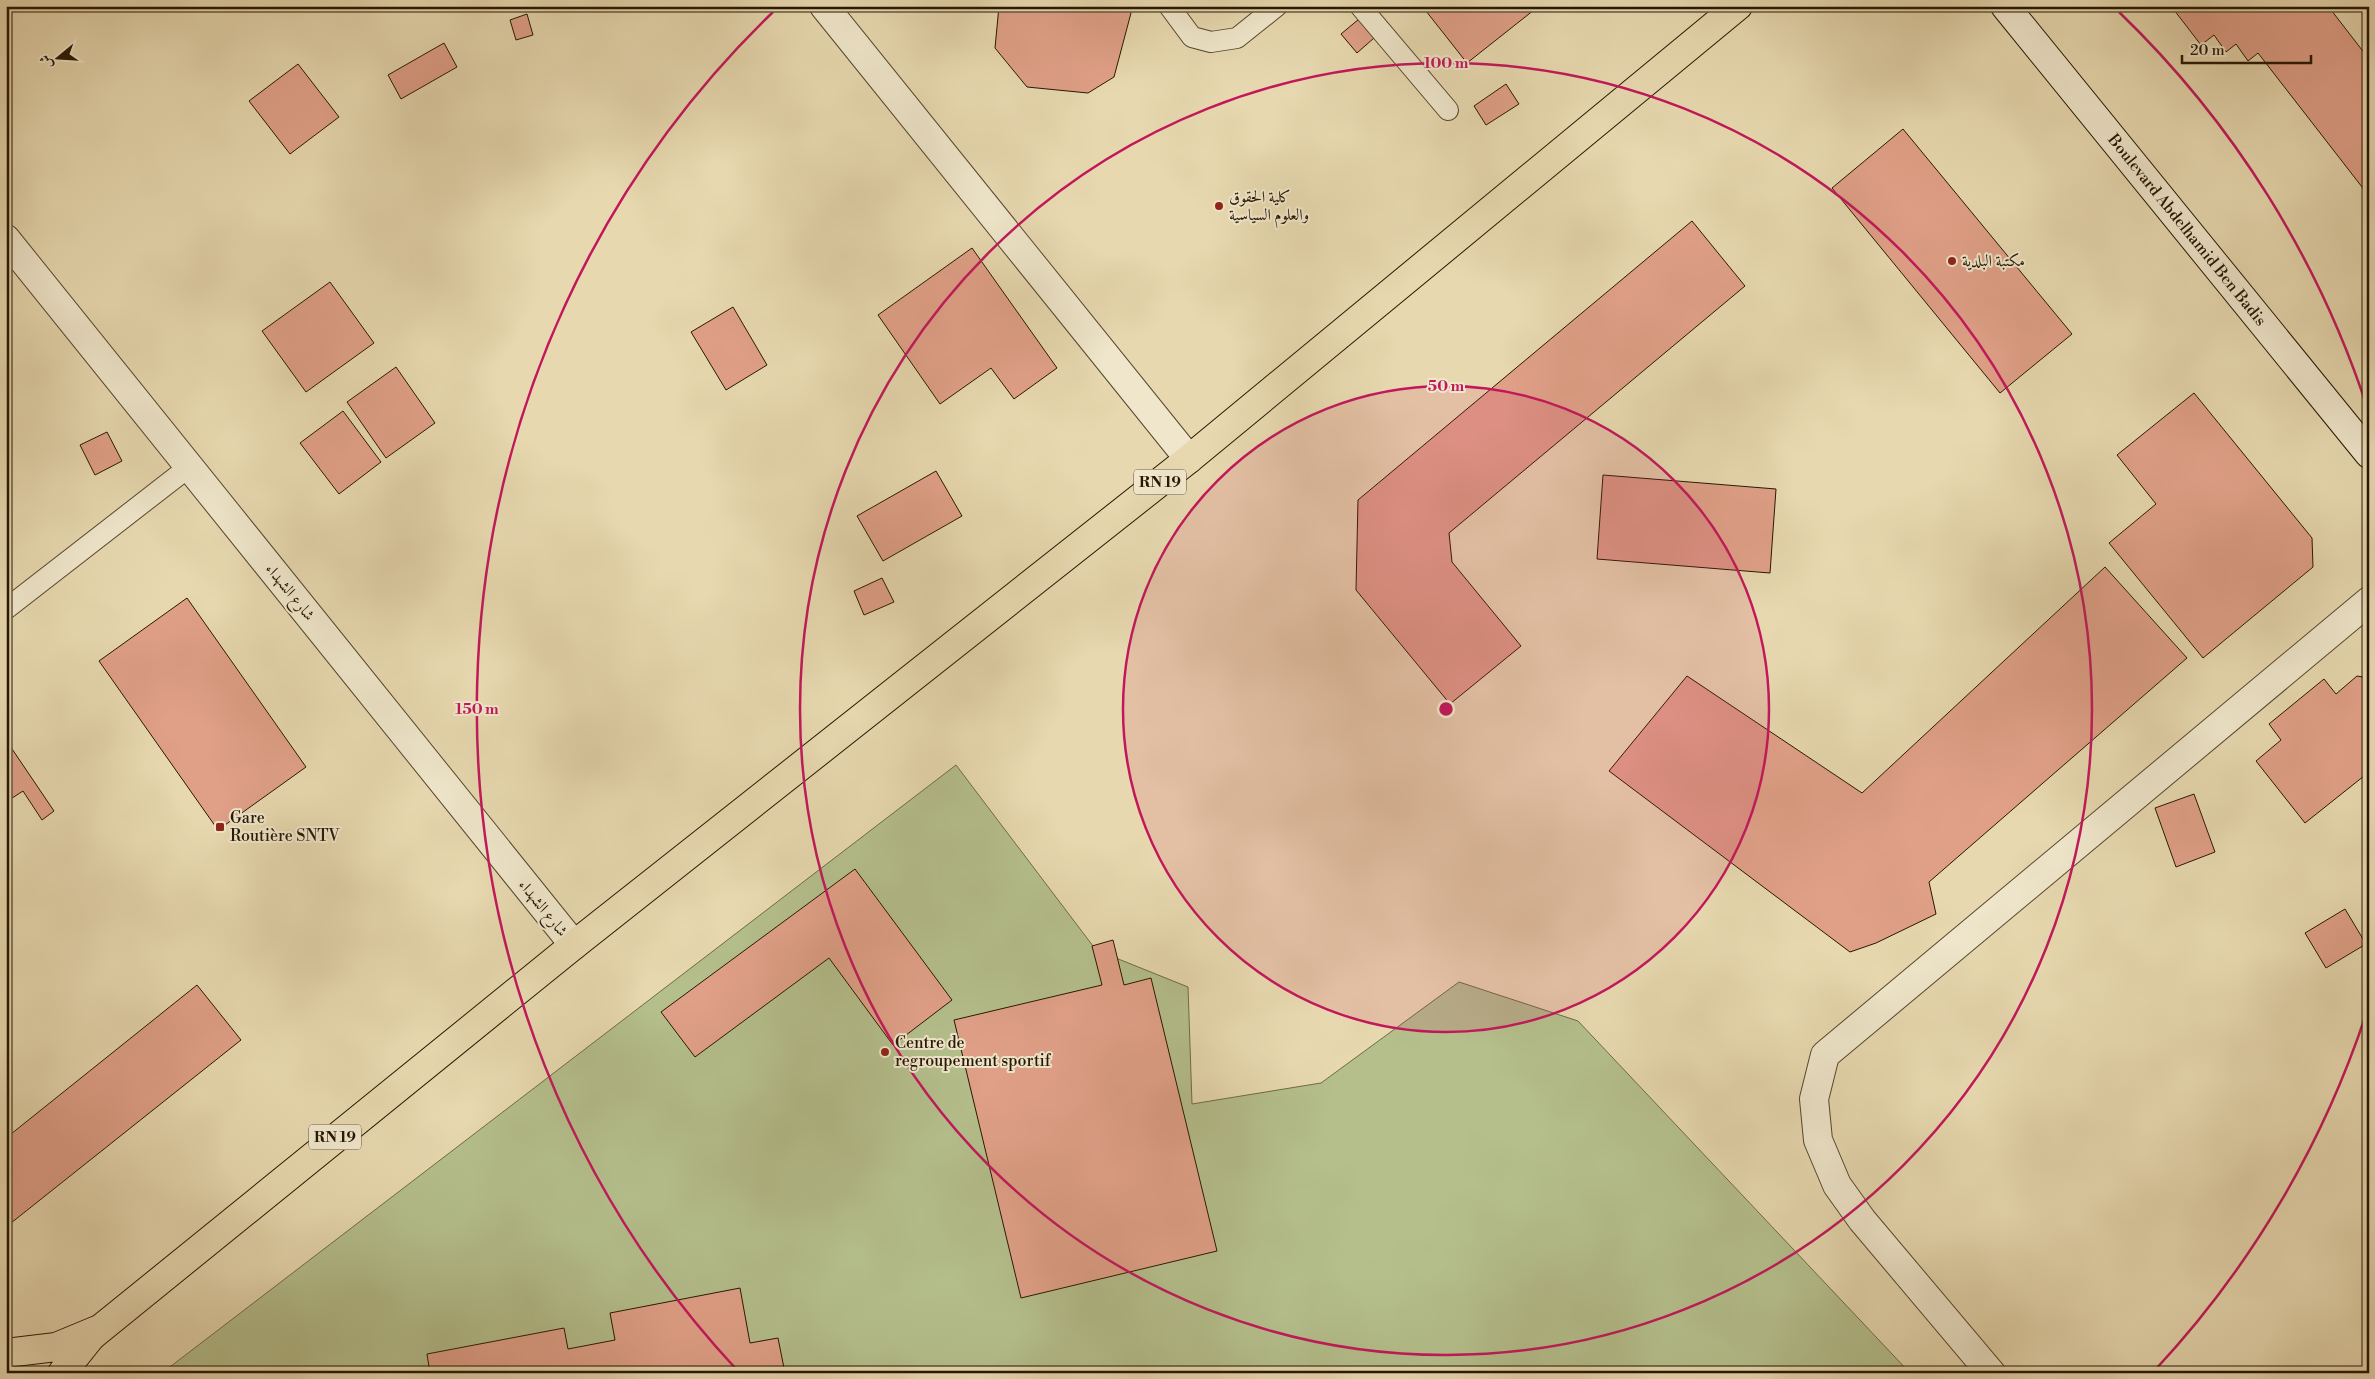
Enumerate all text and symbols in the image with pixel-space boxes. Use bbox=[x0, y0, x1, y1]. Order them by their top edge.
north arrow bbox=[32, 32, 82, 82]
scale bar bbox=[2182, 32, 2311, 64]
text: 20 m bbox=[2190, 41, 2225, 60]
text: ش bbox=[36, 52, 57, 71]
text: 100 m bbox=[1424, 54, 1469, 73]
street label: Boulevard Abdelhamid Ben Badis bbox=[2103, 129, 2271, 330]
place label: كلية الحقوق والعلوم السياسية bbox=[1229, 187, 1309, 229]
marker: كلية الحقوق والعلوم السياسية bbox=[1213, 200, 1225, 212]
place label: مكتبة البلدية bbox=[1962, 251, 2025, 271]
marker: مكتبة البلدية bbox=[1946, 255, 1958, 267]
text: 50 m bbox=[1428, 377, 1464, 396]
road number: RN 19 bbox=[1134, 470, 1186, 494]
street label: شارع الشهداء bbox=[259, 559, 319, 627]
text: 150 m bbox=[455, 700, 499, 719]
centre of rings bbox=[1437, 700, 1455, 718]
place label: Gare Routière SNTV bbox=[230, 808, 340, 846]
marker: Gare Routière SNTV bbox=[214, 821, 226, 833]
street label: شارع الشهداء bbox=[512, 875, 572, 943]
place label: Centre de regroupement sportif bbox=[895, 1033, 1052, 1071]
marker: Centre de regroupement sportif bbox=[879, 1046, 891, 1058]
road number: RN 19 bbox=[309, 1124, 361, 1150]

